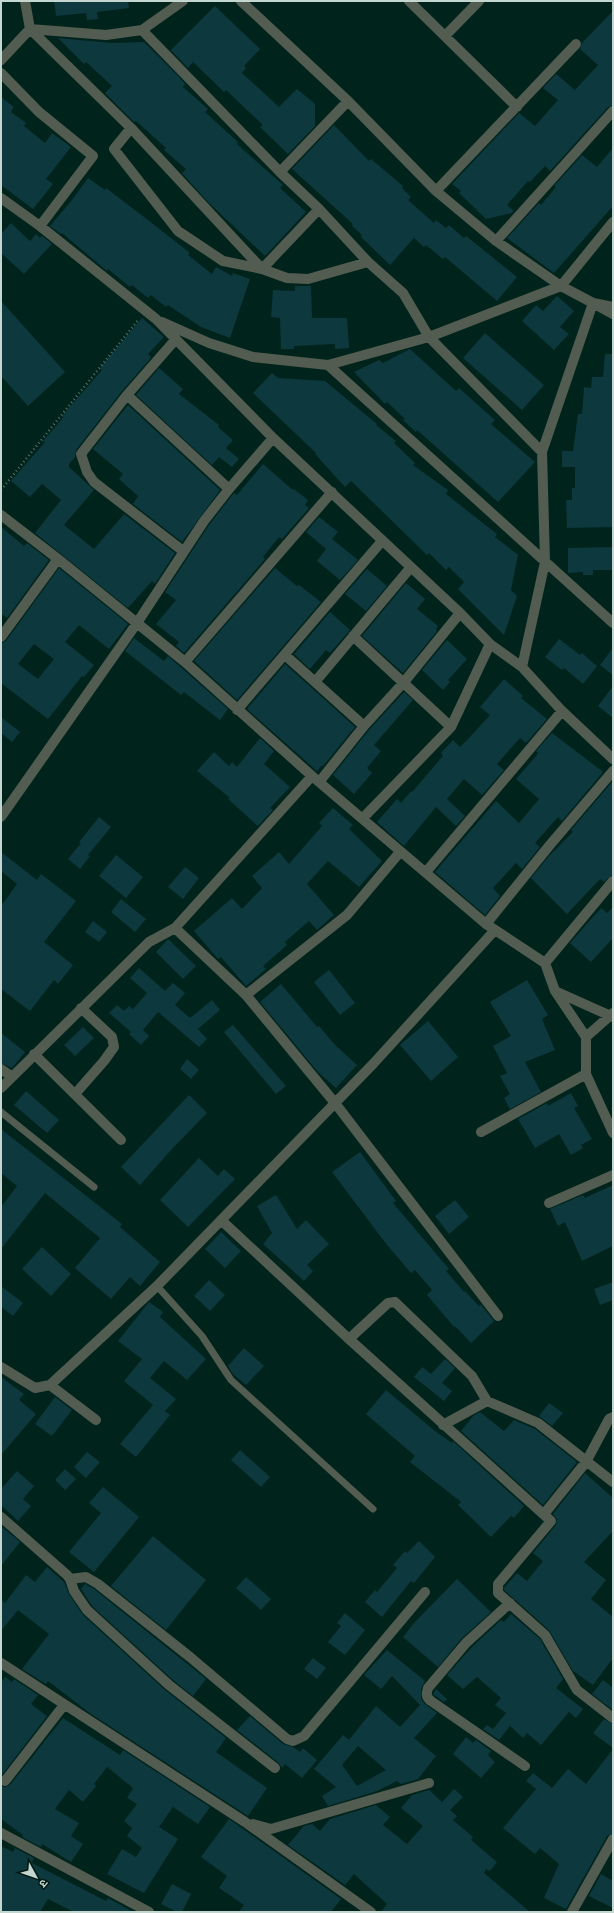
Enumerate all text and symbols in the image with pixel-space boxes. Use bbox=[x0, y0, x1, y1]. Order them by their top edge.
north arrow bbox=[16, 1857, 56, 1897]
text: उ bbox=[35, 1876, 51, 1891]

